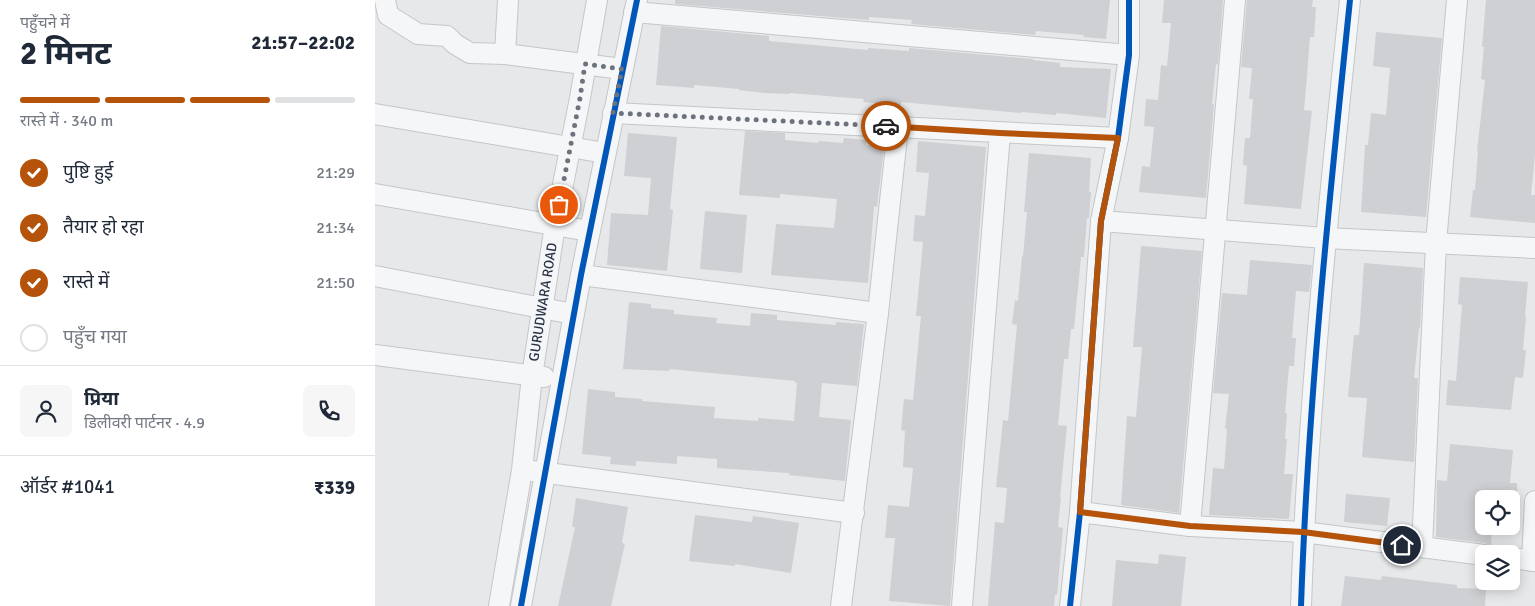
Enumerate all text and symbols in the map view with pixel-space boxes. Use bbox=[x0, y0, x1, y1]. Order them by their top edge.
text: पहुँचने में bbox=[20, 13, 70, 33]
text: 21:57–22:02 bbox=[251, 31, 355, 55]
text: 2 मिनट bbox=[20, 34, 112, 73]
courier bbox=[861, 101, 911, 151]
text: रास्ते में · 340 m bbox=[20, 111, 113, 131]
icon: car bbox=[872, 112, 900, 140]
icon: check bbox=[20, 159, 48, 187]
text: पुष्टि हुई bbox=[63, 160, 113, 184]
text: 21:29 bbox=[316, 163, 355, 183]
pin bbox=[538, 184, 580, 226]
icon: bag bbox=[545, 191, 573, 219]
icon: check bbox=[20, 214, 48, 242]
text: तैयार हो रहा bbox=[63, 215, 144, 239]
text: 21:34 bbox=[316, 218, 355, 238]
street label: GURUDWARA ROAD bbox=[525, 241, 561, 363]
icon: check bbox=[20, 269, 48, 297]
text: रास्ते में bbox=[63, 270, 109, 294]
text: 21:50 bbox=[316, 273, 355, 293]
text: पहुँच गया bbox=[63, 325, 127, 349]
button: person bbox=[20, 385, 72, 437]
button: phone bbox=[303, 385, 355, 437]
text: प्रिया bbox=[84, 387, 119, 411]
text: डिलीवरी पार्टनर · 4.9 bbox=[84, 413, 205, 433]
text: ऑर्डर #1041 bbox=[20, 475, 115, 499]
text: ₹339 bbox=[314, 476, 355, 500]
map controls bbox=[1475, 490, 1520, 590]
button: locate bbox=[1475, 490, 1520, 535]
pin bbox=[1381, 524, 1423, 566]
icon: home bbox=[1388, 531, 1416, 559]
button: layers bbox=[1475, 545, 1520, 590]

